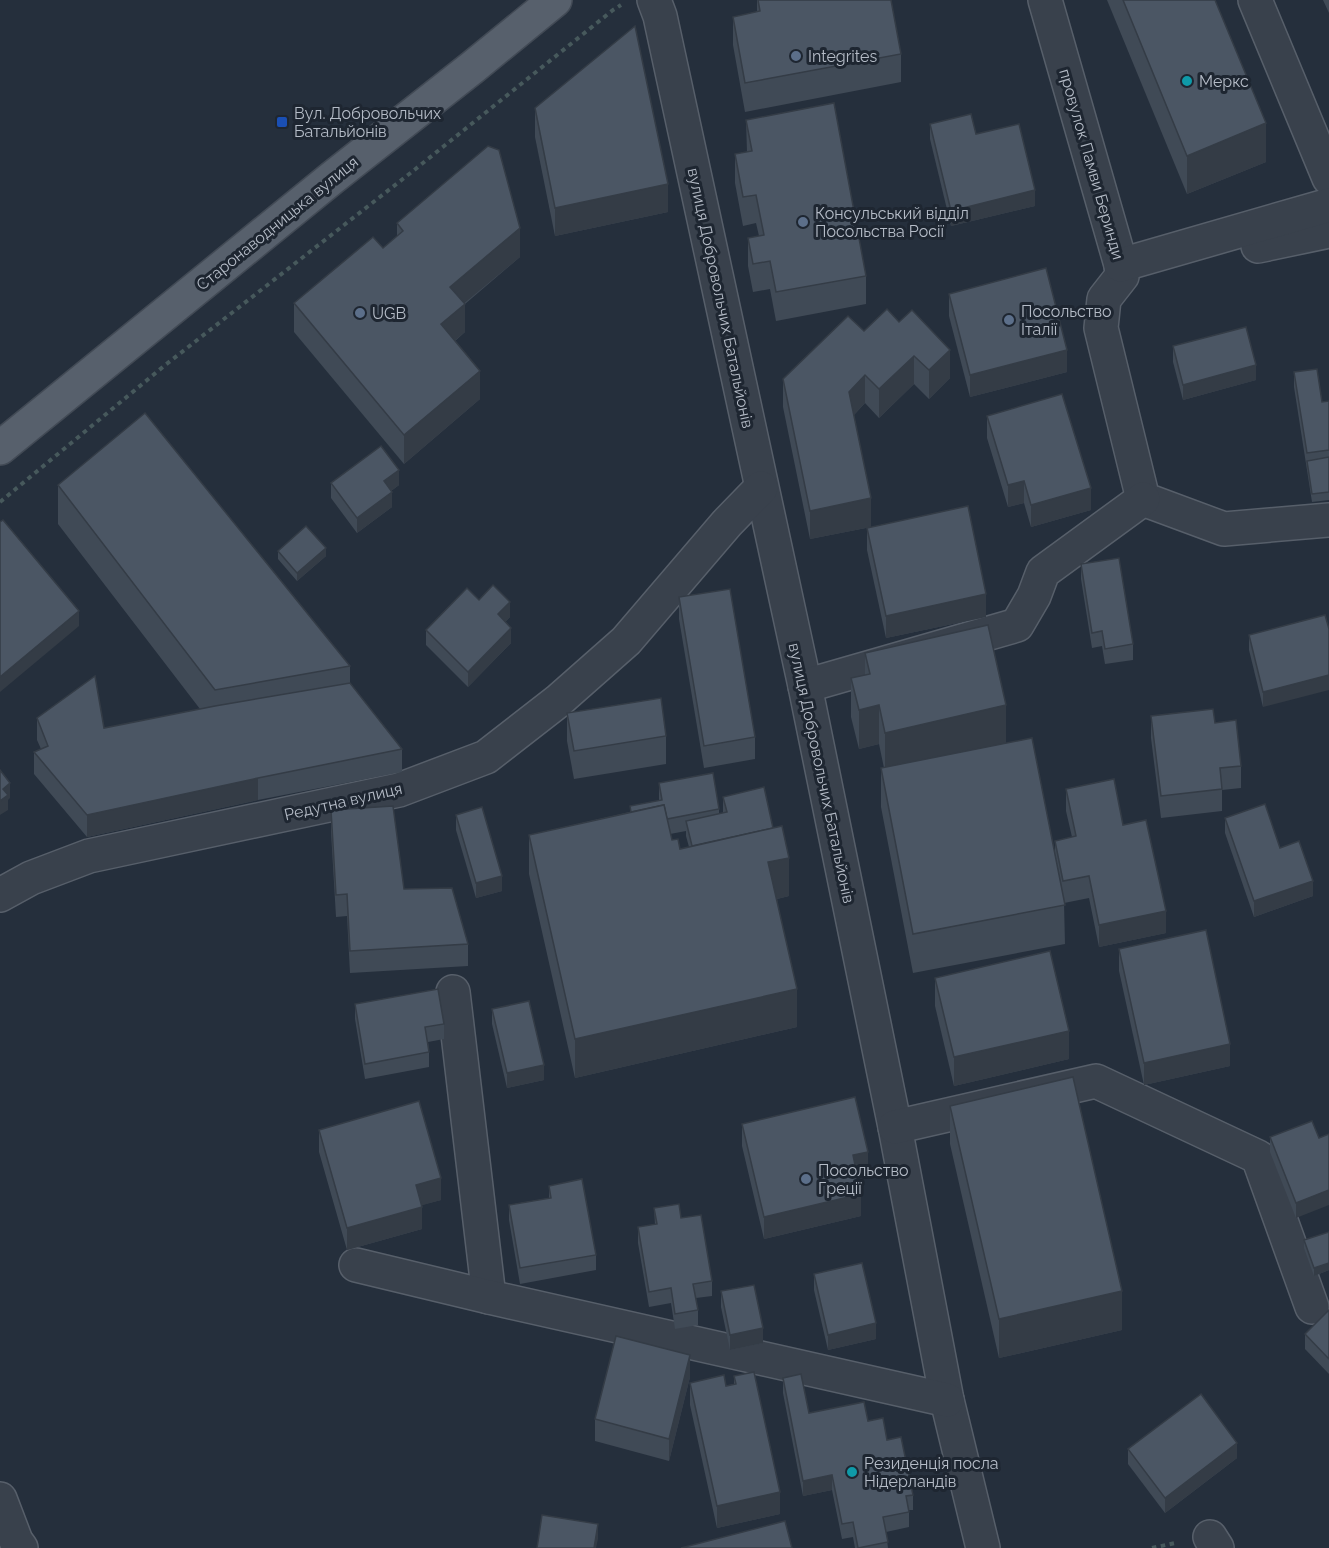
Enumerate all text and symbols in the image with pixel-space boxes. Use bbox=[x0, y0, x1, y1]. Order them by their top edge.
place label: Integrites bbox=[808, 47, 877, 66]
marker: Integrites bbox=[789, 49, 803, 63]
street label: провулок Памви Беринди bbox=[1055, 67, 1128, 262]
place label: Меркс bbox=[1199, 72, 1249, 91]
marker: Меркс bbox=[1180, 74, 1194, 88]
place label: Вул. Добровольчих Батальйонів bbox=[294, 104, 441, 141]
marker: Вул. Добровольчих Батальйонів bbox=[275, 115, 289, 129]
street label: Старонаводницька вулиця bbox=[193, 152, 362, 294]
street label: вулиця Добровольчих Батальйонів bbox=[684, 166, 757, 430]
place label: Консульський відділ Посольства Росії bbox=[815, 204, 969, 241]
marker: Консульський відділ Посольства Росії bbox=[796, 215, 810, 229]
place label: Посольство Італії bbox=[1021, 302, 1112, 339]
place label: UGB bbox=[372, 304, 406, 323]
marker: UGB bbox=[353, 306, 367, 320]
marker: Посольство Італії bbox=[1002, 313, 1016, 327]
street label: вулиця Добровольчих Батальйонів bbox=[785, 641, 858, 905]
street label: Редутна вулиця bbox=[282, 779, 404, 824]
place label: Посольство Греції bbox=[818, 1161, 909, 1198]
marker: Посольство Греції bbox=[799, 1172, 813, 1186]
place label: Резиденція посла Нідерландів bbox=[864, 1454, 999, 1491]
marker: Резиденція посла Нідерландів bbox=[845, 1465, 859, 1479]

